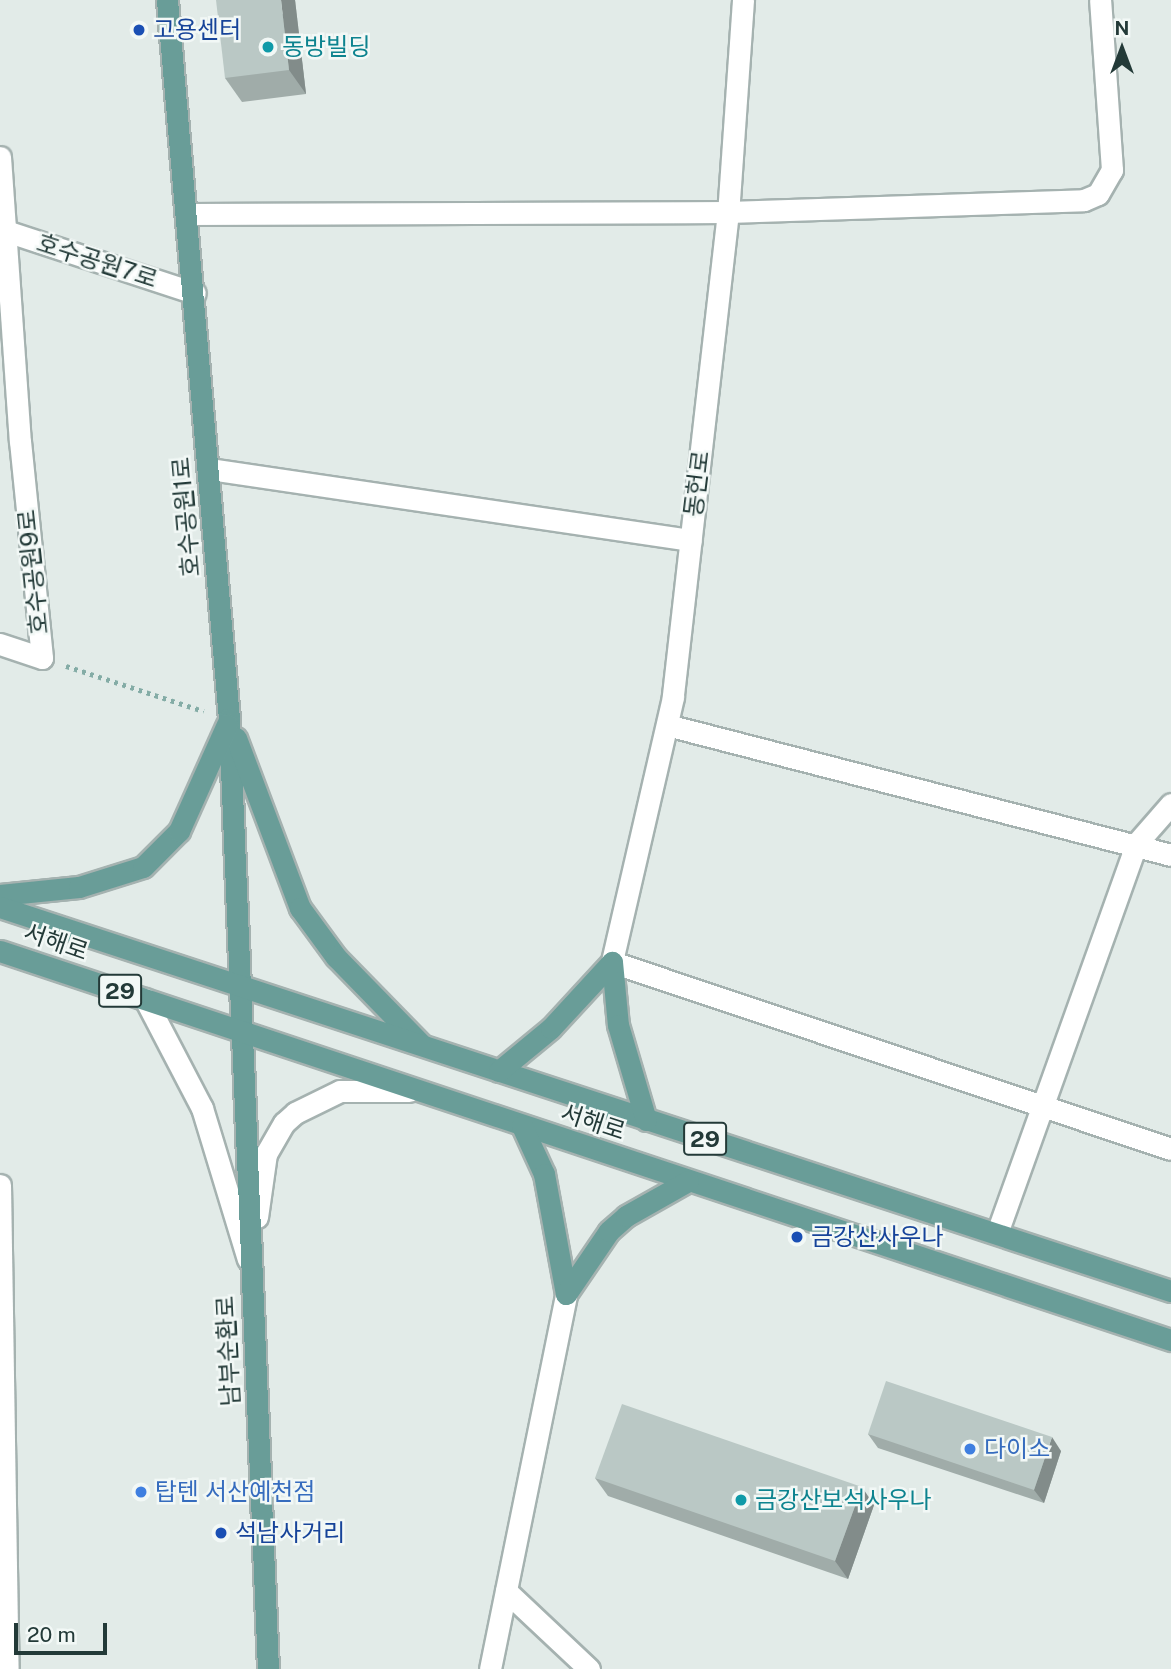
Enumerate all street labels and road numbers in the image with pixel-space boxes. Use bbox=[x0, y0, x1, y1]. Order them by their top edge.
street label: 호수공원7로 bbox=[33, 228, 161, 294]
street label: 동헌로 bbox=[679, 449, 715, 519]
street label: 호수공원1로 bbox=[166, 456, 206, 578]
street label: 호수공원9로 bbox=[12, 508, 54, 636]
street label: 서해로 bbox=[20, 918, 92, 966]
road number: 29 bbox=[97, 972, 143, 1010]
street label: 서해로 bbox=[557, 1098, 629, 1146]
road number: 29 bbox=[682, 1120, 728, 1158]
street label: 남부순환로 bbox=[211, 1295, 245, 1407]

